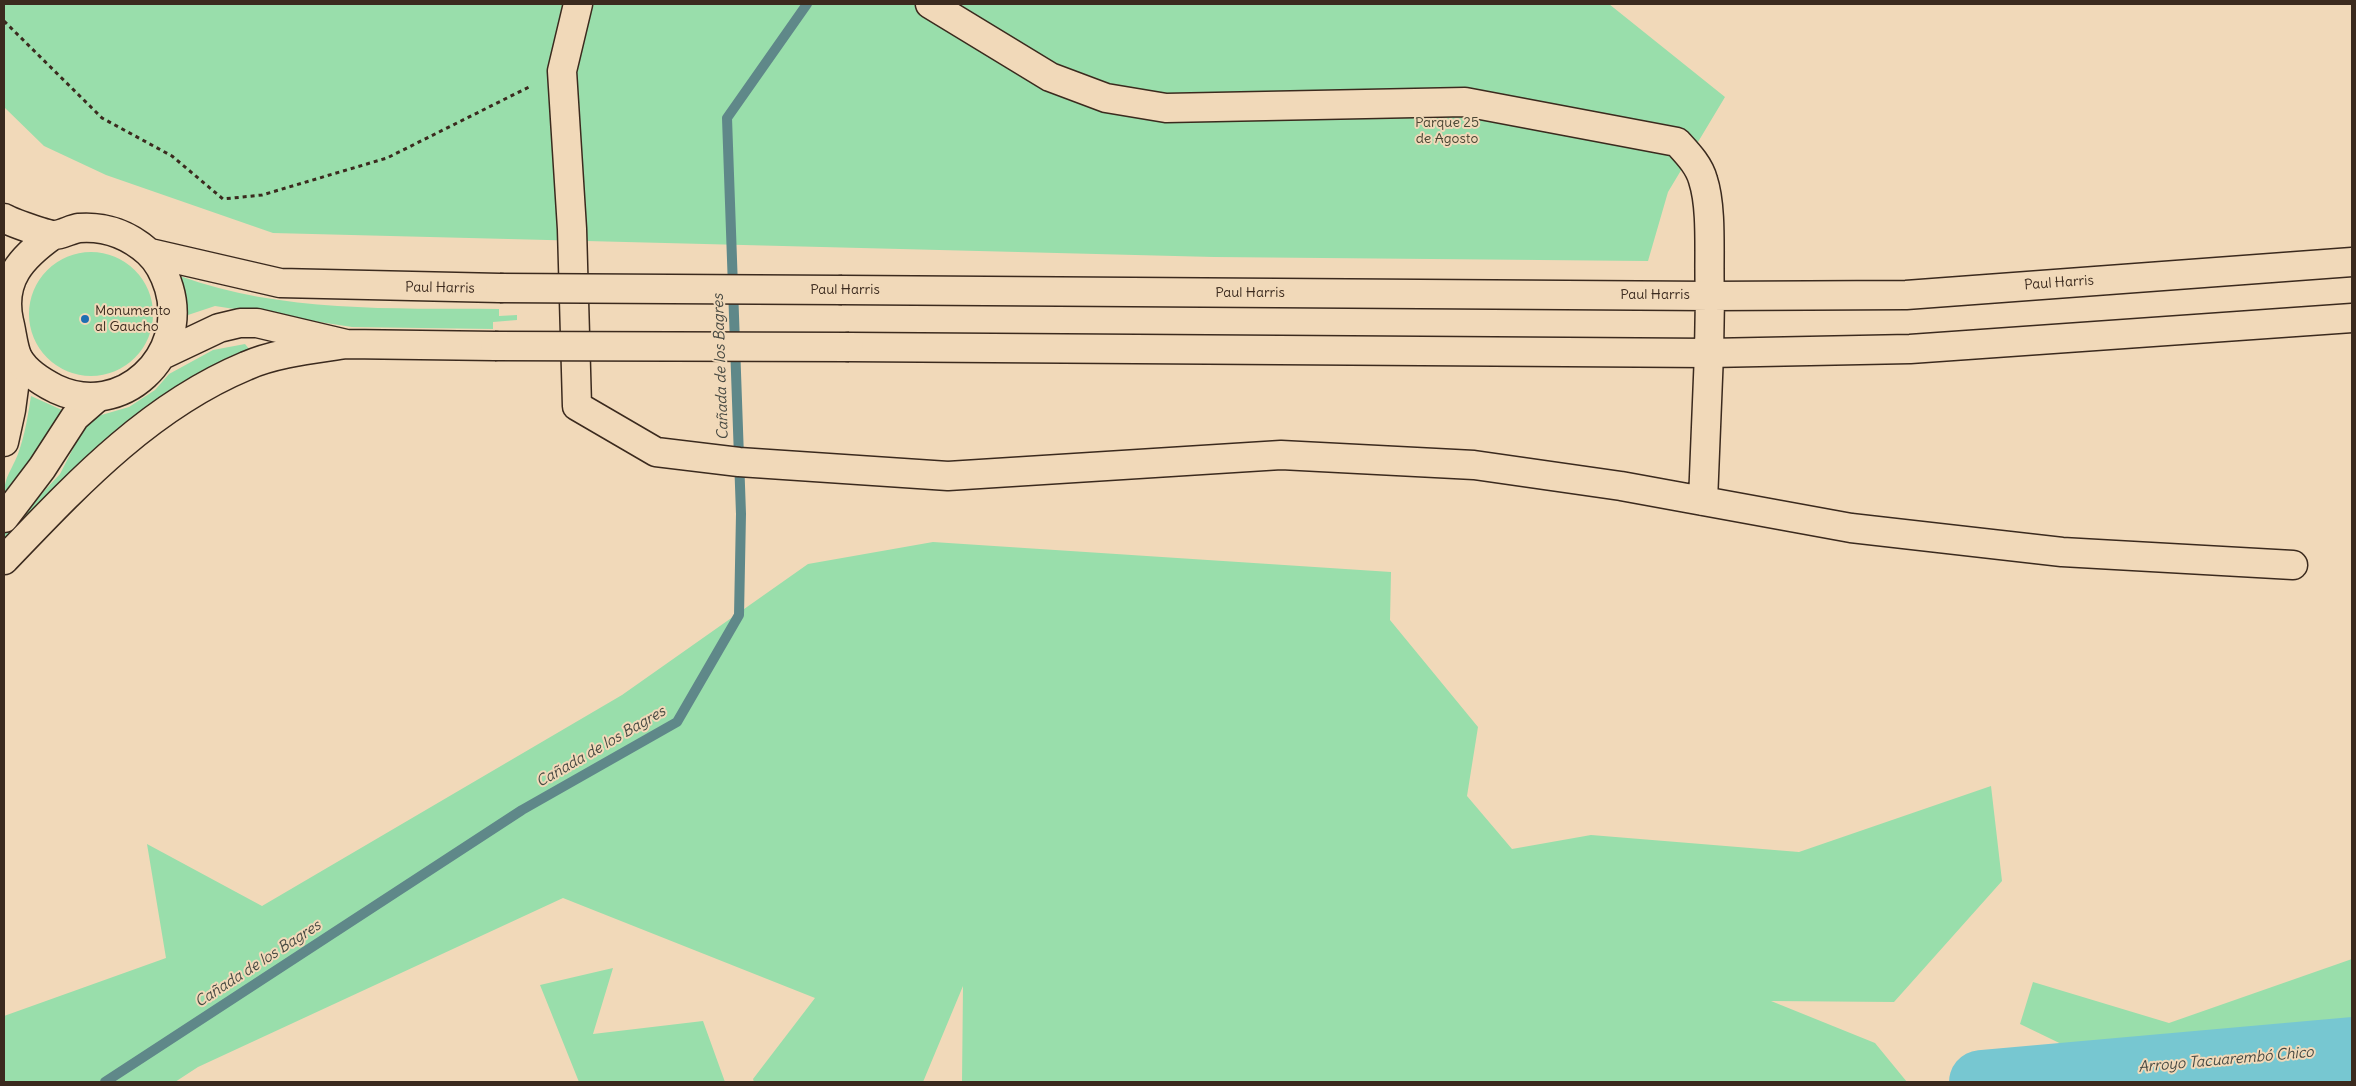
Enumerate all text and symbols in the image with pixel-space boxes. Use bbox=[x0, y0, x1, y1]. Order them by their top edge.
park label: Parque 25 de Agosto bbox=[1415, 115, 1479, 148]
street label: Paul Harris bbox=[2024, 272, 2094, 294]
street label: Paul Harris bbox=[405, 279, 475, 297]
street label: Paul Harris bbox=[810, 282, 880, 298]
street label: Paul Harris bbox=[1215, 285, 1285, 301]
street label: Paul Harris bbox=[1620, 287, 1690, 303]
water label: Cañada de los Bagres bbox=[709, 294, 733, 440]
place label: Monumento al Gaucho bbox=[95, 303, 171, 336]
marker: Monumento al Gaucho bbox=[79, 313, 91, 325]
water label: Cañada de los Bagres bbox=[533, 703, 669, 791]
water label: Cañada de los Bagres bbox=[192, 917, 324, 1011]
water label: Arroyo Tacuarembó Chico bbox=[2138, 1043, 2314, 1077]

